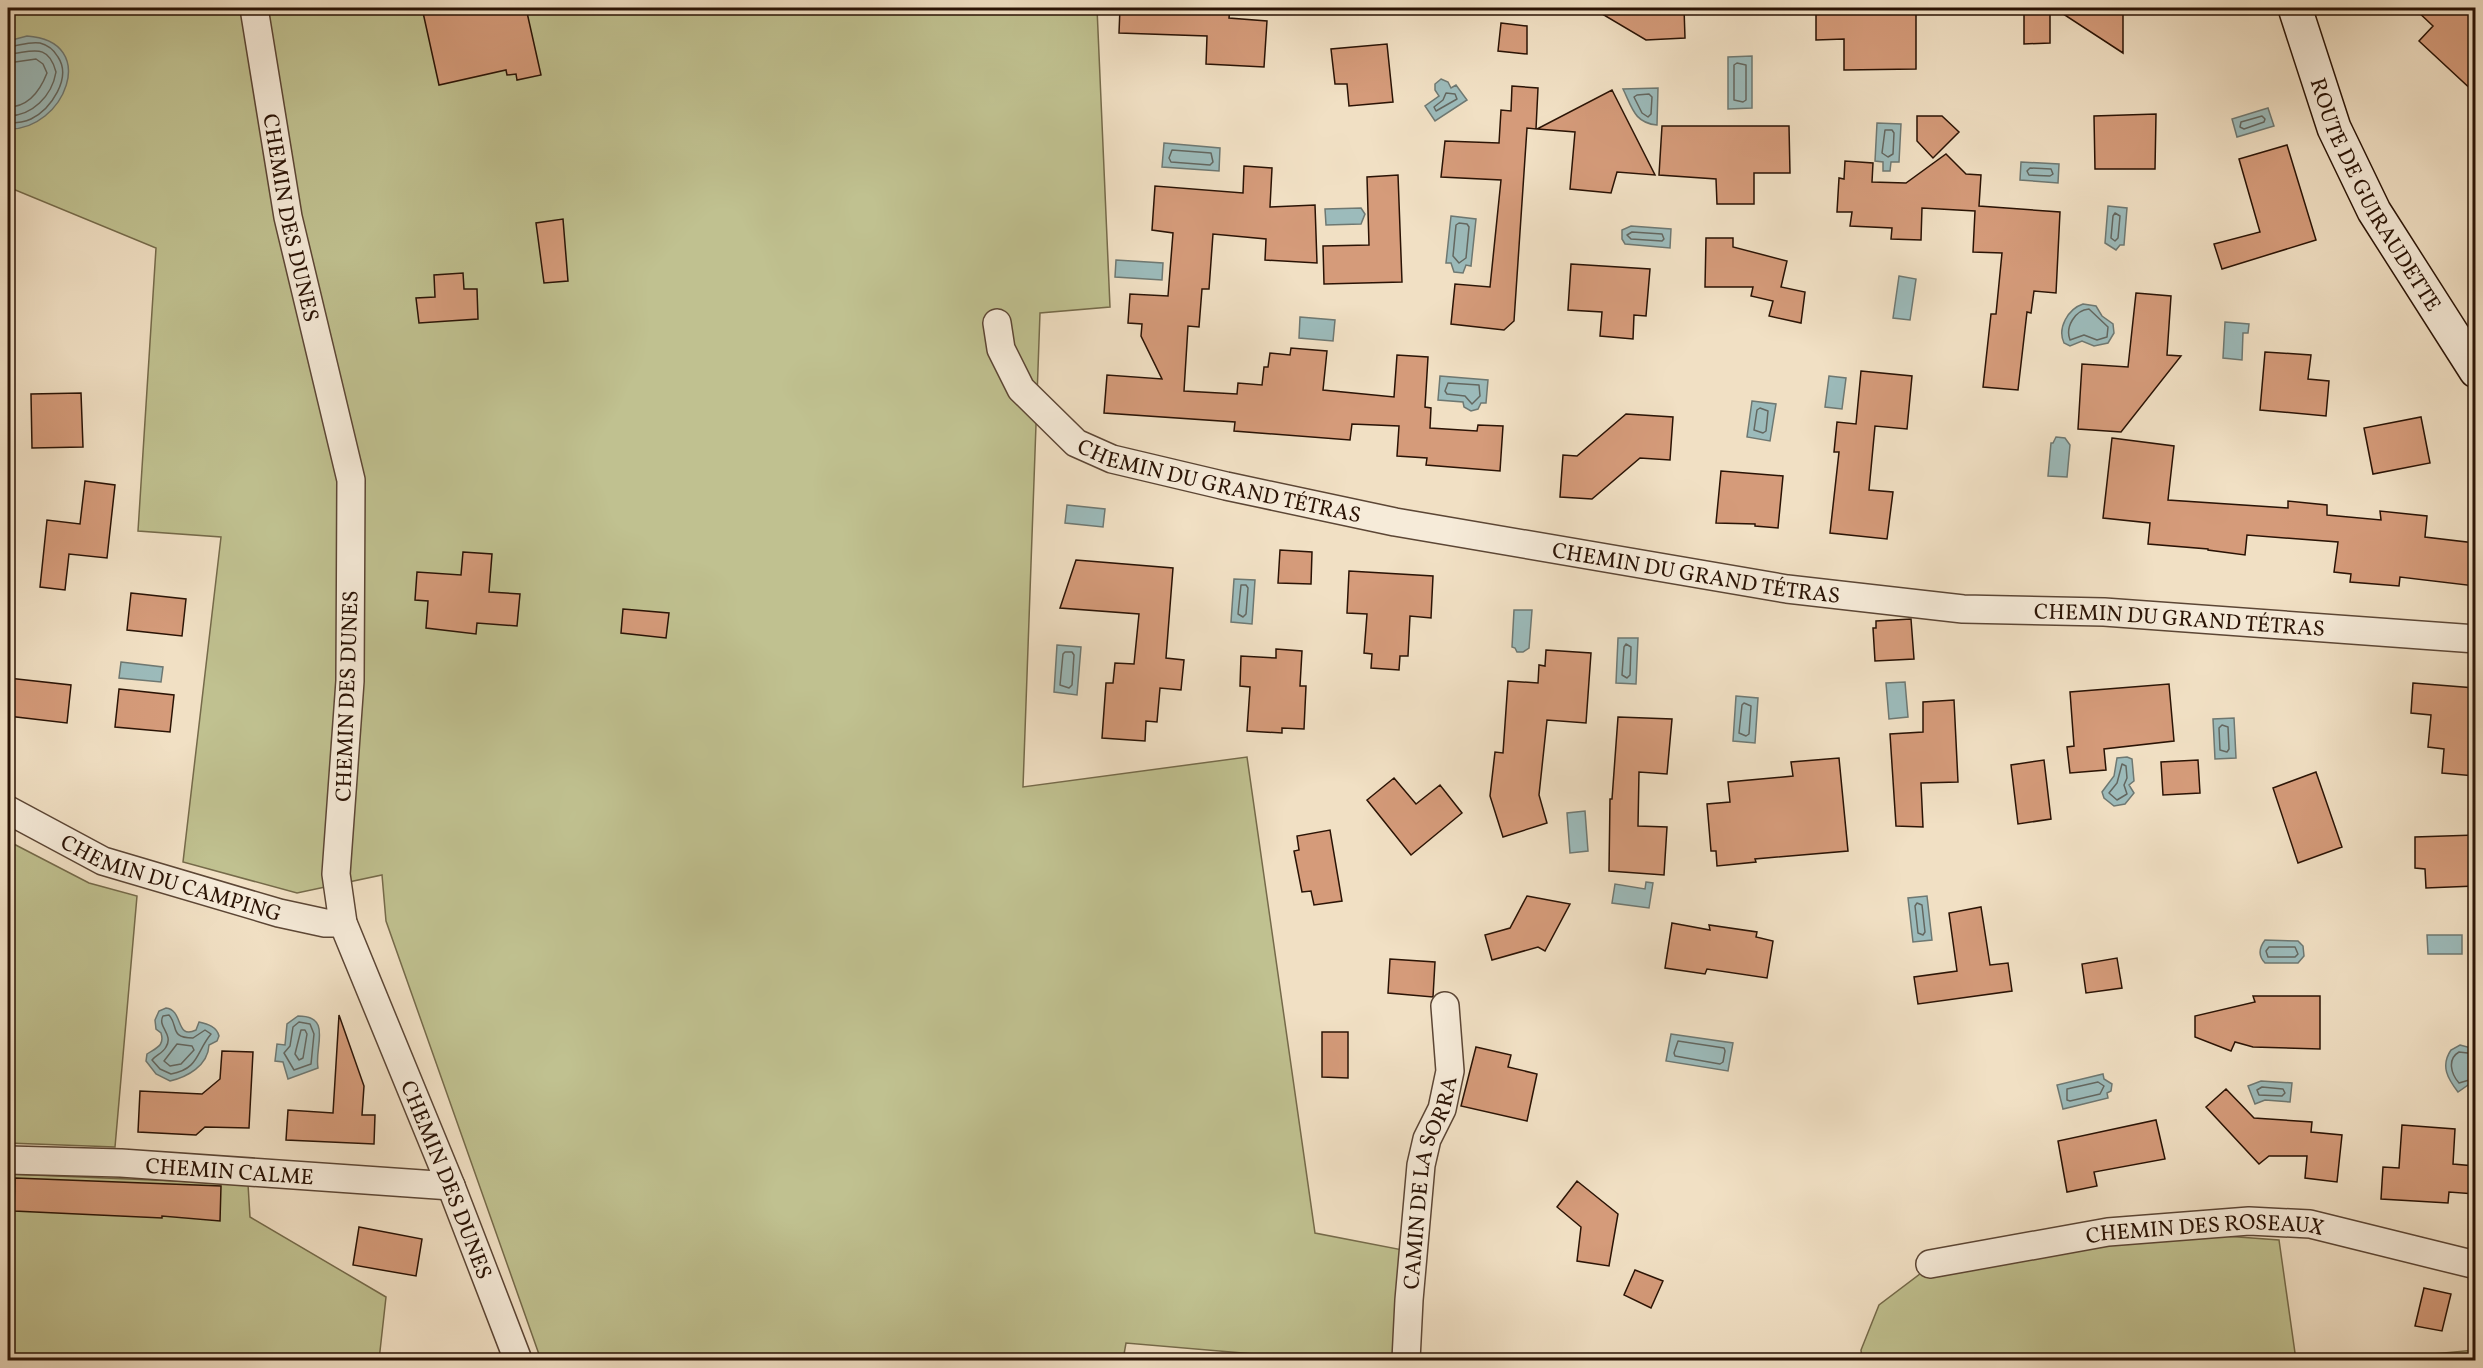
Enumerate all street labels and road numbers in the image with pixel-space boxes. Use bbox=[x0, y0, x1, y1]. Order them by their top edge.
street label: ROUTE DE GUIRAUDETTE bbox=[2301, 74, 2447, 318]
street label: CHEMIN DES DUNES bbox=[253, 112, 326, 325]
street label: CHEMIN DU GRAND TÉTRAS bbox=[1072, 432, 1364, 532]
street label: CHEMIN DU GRAND TÉTRAS bbox=[1550, 536, 1842, 613]
street label: CHEMIN DES DUNES bbox=[329, 590, 368, 802]
street label: CHEMIN DU GRAND TÉTRAS bbox=[2034, 598, 2326, 646]
street label: CHEMIN DU CAMPING bbox=[54, 828, 285, 931]
street label: CAMIN DE LA SORRA bbox=[1397, 1074, 1466, 1291]
street label: CHEMIN DES DUNES bbox=[391, 1076, 498, 1284]
street label: CHEMIN CALME bbox=[144, 1152, 315, 1194]
street label: CHEMIN DES ROSEAUX bbox=[2083, 1208, 2327, 1254]

